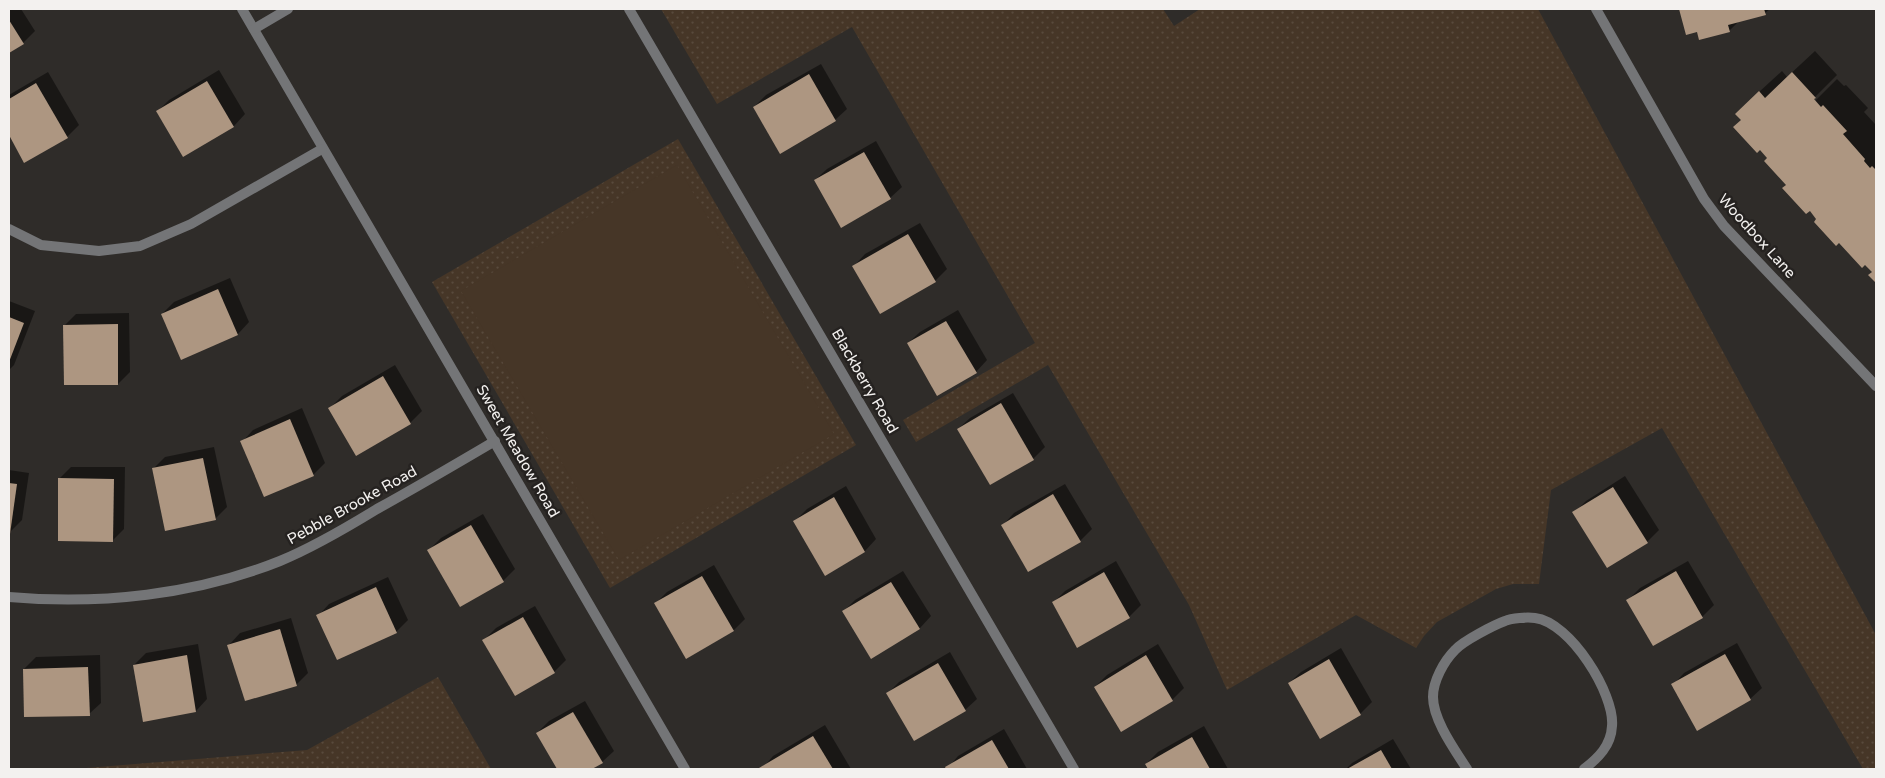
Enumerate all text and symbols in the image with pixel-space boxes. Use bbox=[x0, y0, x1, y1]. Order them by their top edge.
street label: Woodbox Lane bbox=[1714, 190, 1800, 282]
street label: Blackberry Road bbox=[828, 326, 902, 436]
street label: Sweet Meadow Road bbox=[473, 381, 563, 521]
street label: Pebble Brooke Road bbox=[284, 462, 420, 548]

